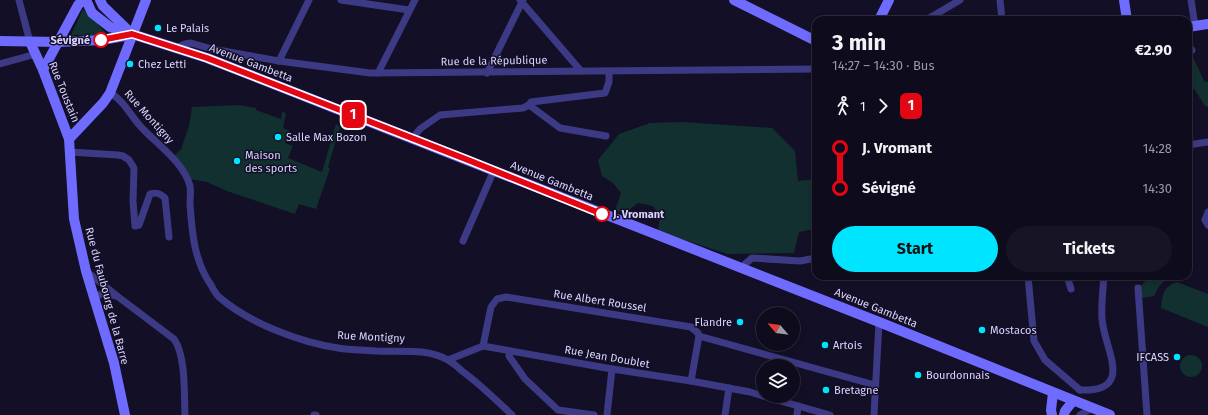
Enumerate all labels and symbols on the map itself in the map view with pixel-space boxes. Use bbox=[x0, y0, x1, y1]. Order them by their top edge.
place label: Le Palais bbox=[166, 22, 209, 35]
marker: Le Palais bbox=[153, 23, 163, 33]
marker: Sévigné bbox=[93, 32, 109, 48]
place label: Sévigné bbox=[50, 34, 90, 47]
street label: Avenue Gambetta bbox=[208, 41, 294, 85]
street label: Rue de la République bbox=[441, 54, 547, 68]
place label: Chez Letti bbox=[138, 58, 186, 71]
marker: Chez Letti bbox=[125, 59, 135, 69]
street label: Rue Toustain bbox=[46, 60, 82, 124]
street label: Rue Montigny bbox=[121, 87, 177, 147]
line badge: 1 bbox=[340, 102, 366, 128]
place label: Salle Max Bozon bbox=[286, 131, 367, 144]
marker: Salle Max Bozon bbox=[273, 132, 283, 142]
place label: Maison des sports bbox=[245, 149, 297, 175]
marker: Maison des sports bbox=[232, 156, 242, 166]
street label: Avenue Gambetta bbox=[509, 158, 595, 204]
marker: J. Vromant bbox=[594, 206, 610, 222]
place label: J. Vromant bbox=[612, 208, 665, 221]
street label: Rue du Faubourg de la Barre bbox=[82, 226, 132, 366]
street label: Avenue Gambetta bbox=[833, 285, 919, 331]
street label: Rue Albert Roussel bbox=[553, 287, 647, 315]
north arrow bbox=[756, 307, 800, 351]
place label: Flandre bbox=[695, 316, 732, 329]
marker: Flandre bbox=[735, 317, 745, 327]
place label: Mostacos bbox=[990, 324, 1037, 337]
marker: Mostacos bbox=[977, 325, 987, 335]
street label: Rue Montigny bbox=[337, 329, 406, 345]
place label: Artois bbox=[833, 339, 862, 352]
marker: Artois bbox=[820, 340, 830, 350]
street label: Rue Jean Doublet bbox=[563, 343, 651, 371]
place label: IFCASS bbox=[1136, 351, 1169, 364]
marker: IFCASS bbox=[1172, 352, 1182, 362]
place label: Bourdonnais bbox=[926, 369, 990, 382]
marker: Bourdonnais bbox=[913, 370, 923, 380]
place label: Bretagne bbox=[834, 384, 879, 397]
marker: Bretagne bbox=[821, 385, 831, 395]

